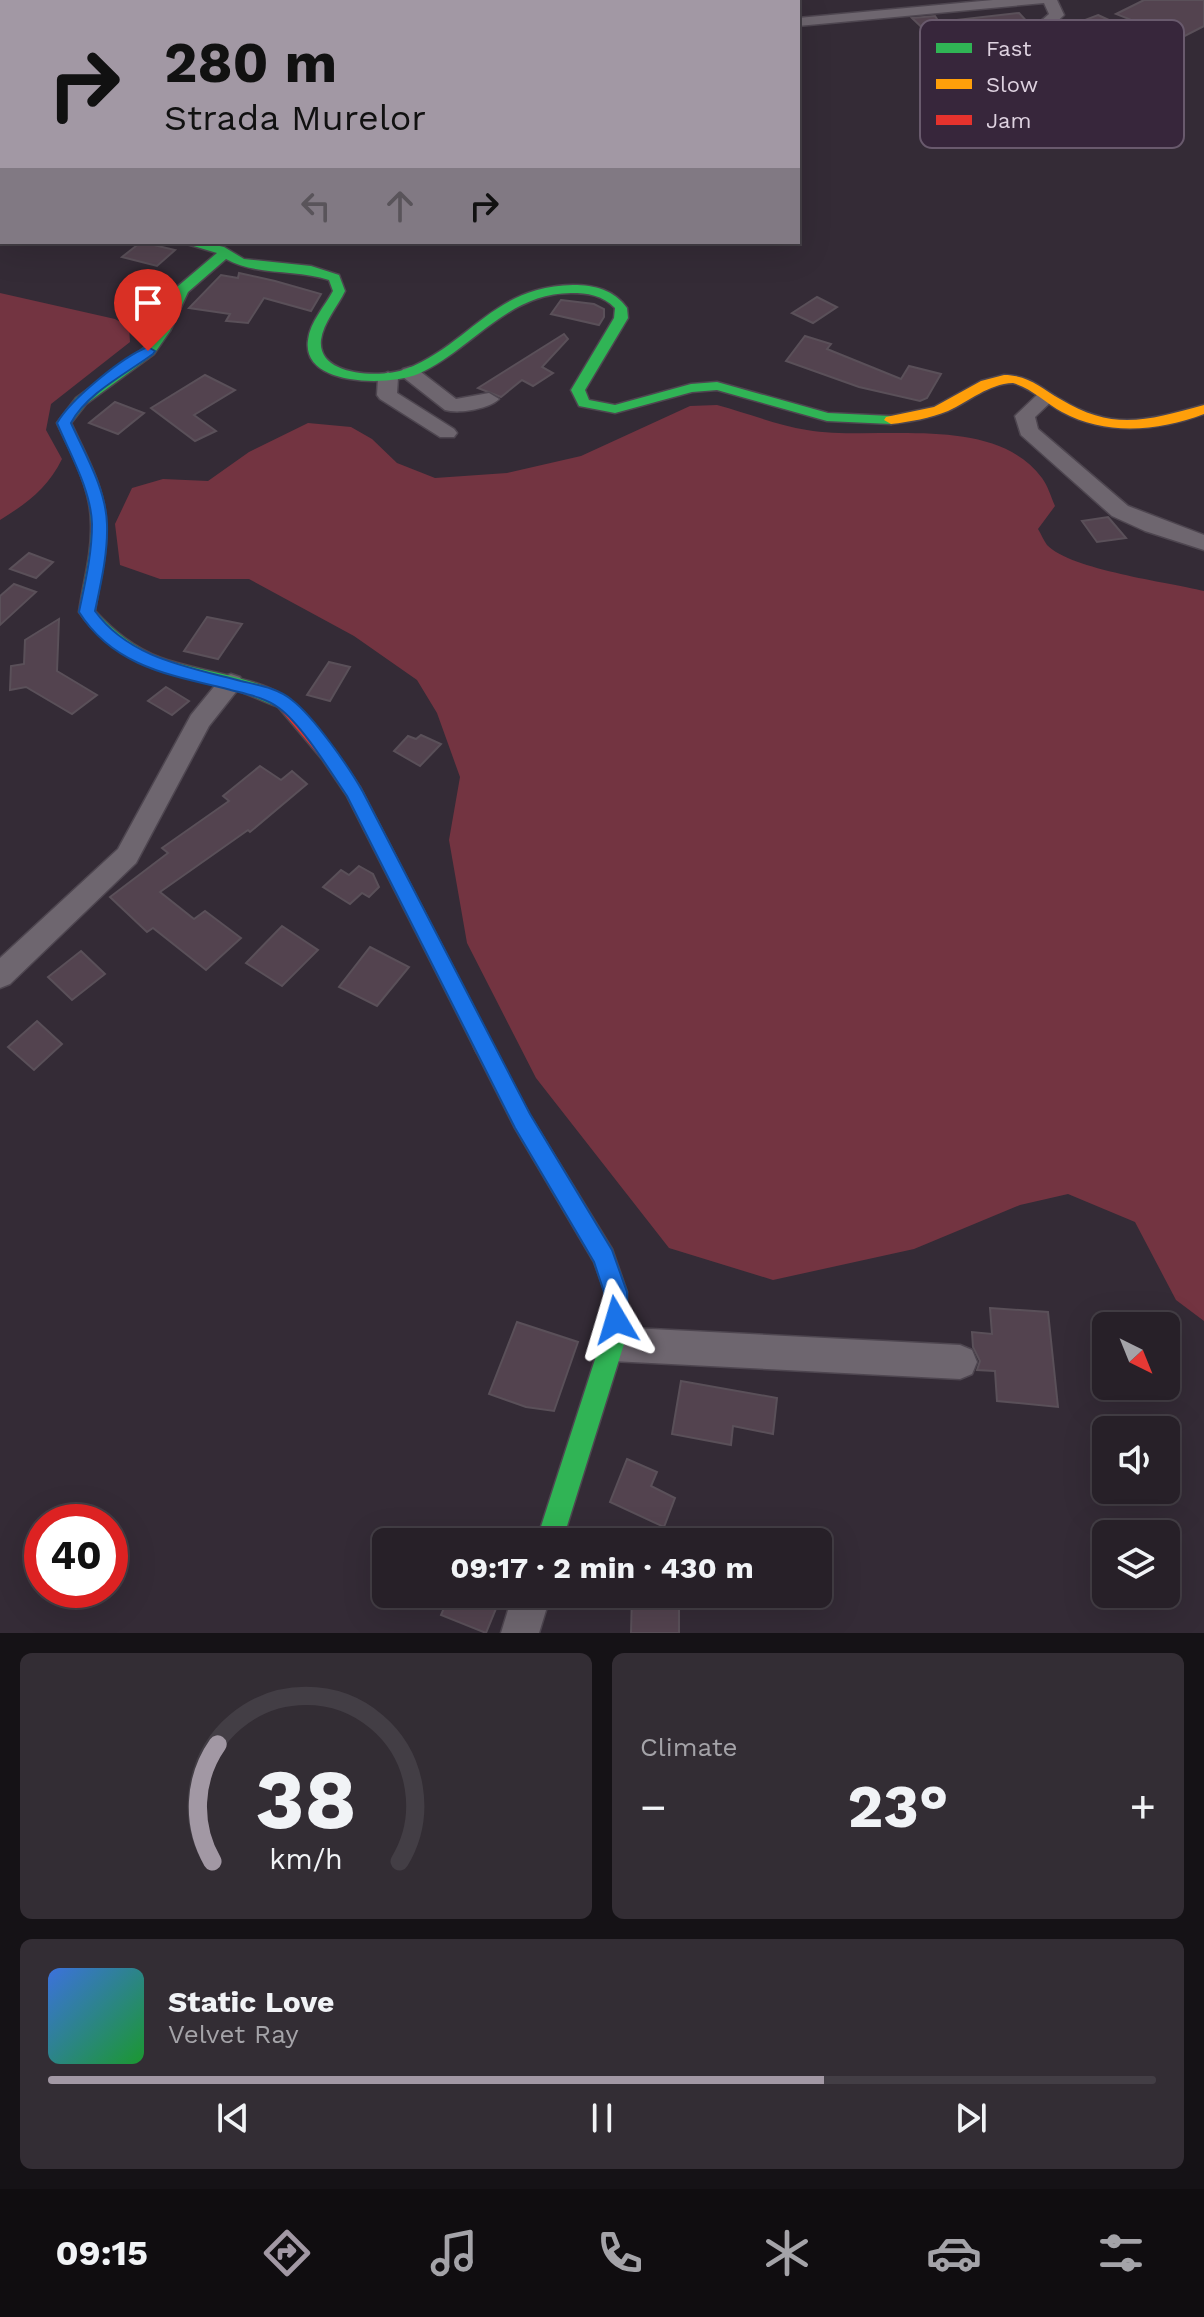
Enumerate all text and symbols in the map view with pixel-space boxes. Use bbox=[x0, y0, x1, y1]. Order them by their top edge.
legend bbox=[920, 20, 1184, 148]
text: 280 m bbox=[164, 30, 337, 96]
icon: right bbox=[32, 32, 136, 136]
text: Fast bbox=[986, 36, 1032, 61]
text: Slow bbox=[986, 72, 1038, 97]
text: Strada Murelor bbox=[164, 97, 426, 139]
text: Jam bbox=[986, 108, 1031, 133]
icon: left bbox=[294, 184, 338, 228]
icon: ahead bbox=[378, 184, 422, 228]
icon: right bbox=[462, 184, 506, 228]
pin bbox=[114, 269, 182, 351]
icon: arrive bbox=[126, 281, 170, 325]
position arrow bbox=[574, 1278, 658, 1362]
north arrow bbox=[1092, 1312, 1180, 1400]
map controls bbox=[1092, 1312, 1180, 1608]
button: sound bbox=[1092, 1416, 1180, 1504]
speed limit sign: 40 bbox=[24, 1504, 128, 1608]
button: layers bbox=[1092, 1520, 1180, 1608]
text: 09:17 · 2 min · 430 m bbox=[450, 1550, 754, 1585]
text: Climate bbox=[640, 1732, 738, 1762]
text: 38 bbox=[255, 1751, 357, 1848]
text: 23° bbox=[847, 1771, 949, 1842]
text: − bbox=[640, 1781, 667, 1833]
text: + bbox=[1129, 1781, 1156, 1833]
text: km/h bbox=[269, 1842, 343, 1876]
text: Static Love bbox=[168, 1984, 334, 2019]
text: Velvet Ray bbox=[168, 2019, 299, 2049]
icon: previous bbox=[211, 2096, 255, 2140]
icon: pause bbox=[580, 2096, 624, 2140]
icon: next bbox=[949, 2096, 993, 2140]
icon: directions bbox=[259, 2225, 315, 2281]
icon: music bbox=[426, 2225, 482, 2281]
icon: phone bbox=[592, 2225, 648, 2281]
icon: climate bbox=[759, 2225, 815, 2281]
icon: car bbox=[926, 2225, 982, 2281]
icon: filters bbox=[1093, 2225, 1149, 2281]
text: 09:15 bbox=[55, 2232, 148, 2274]

